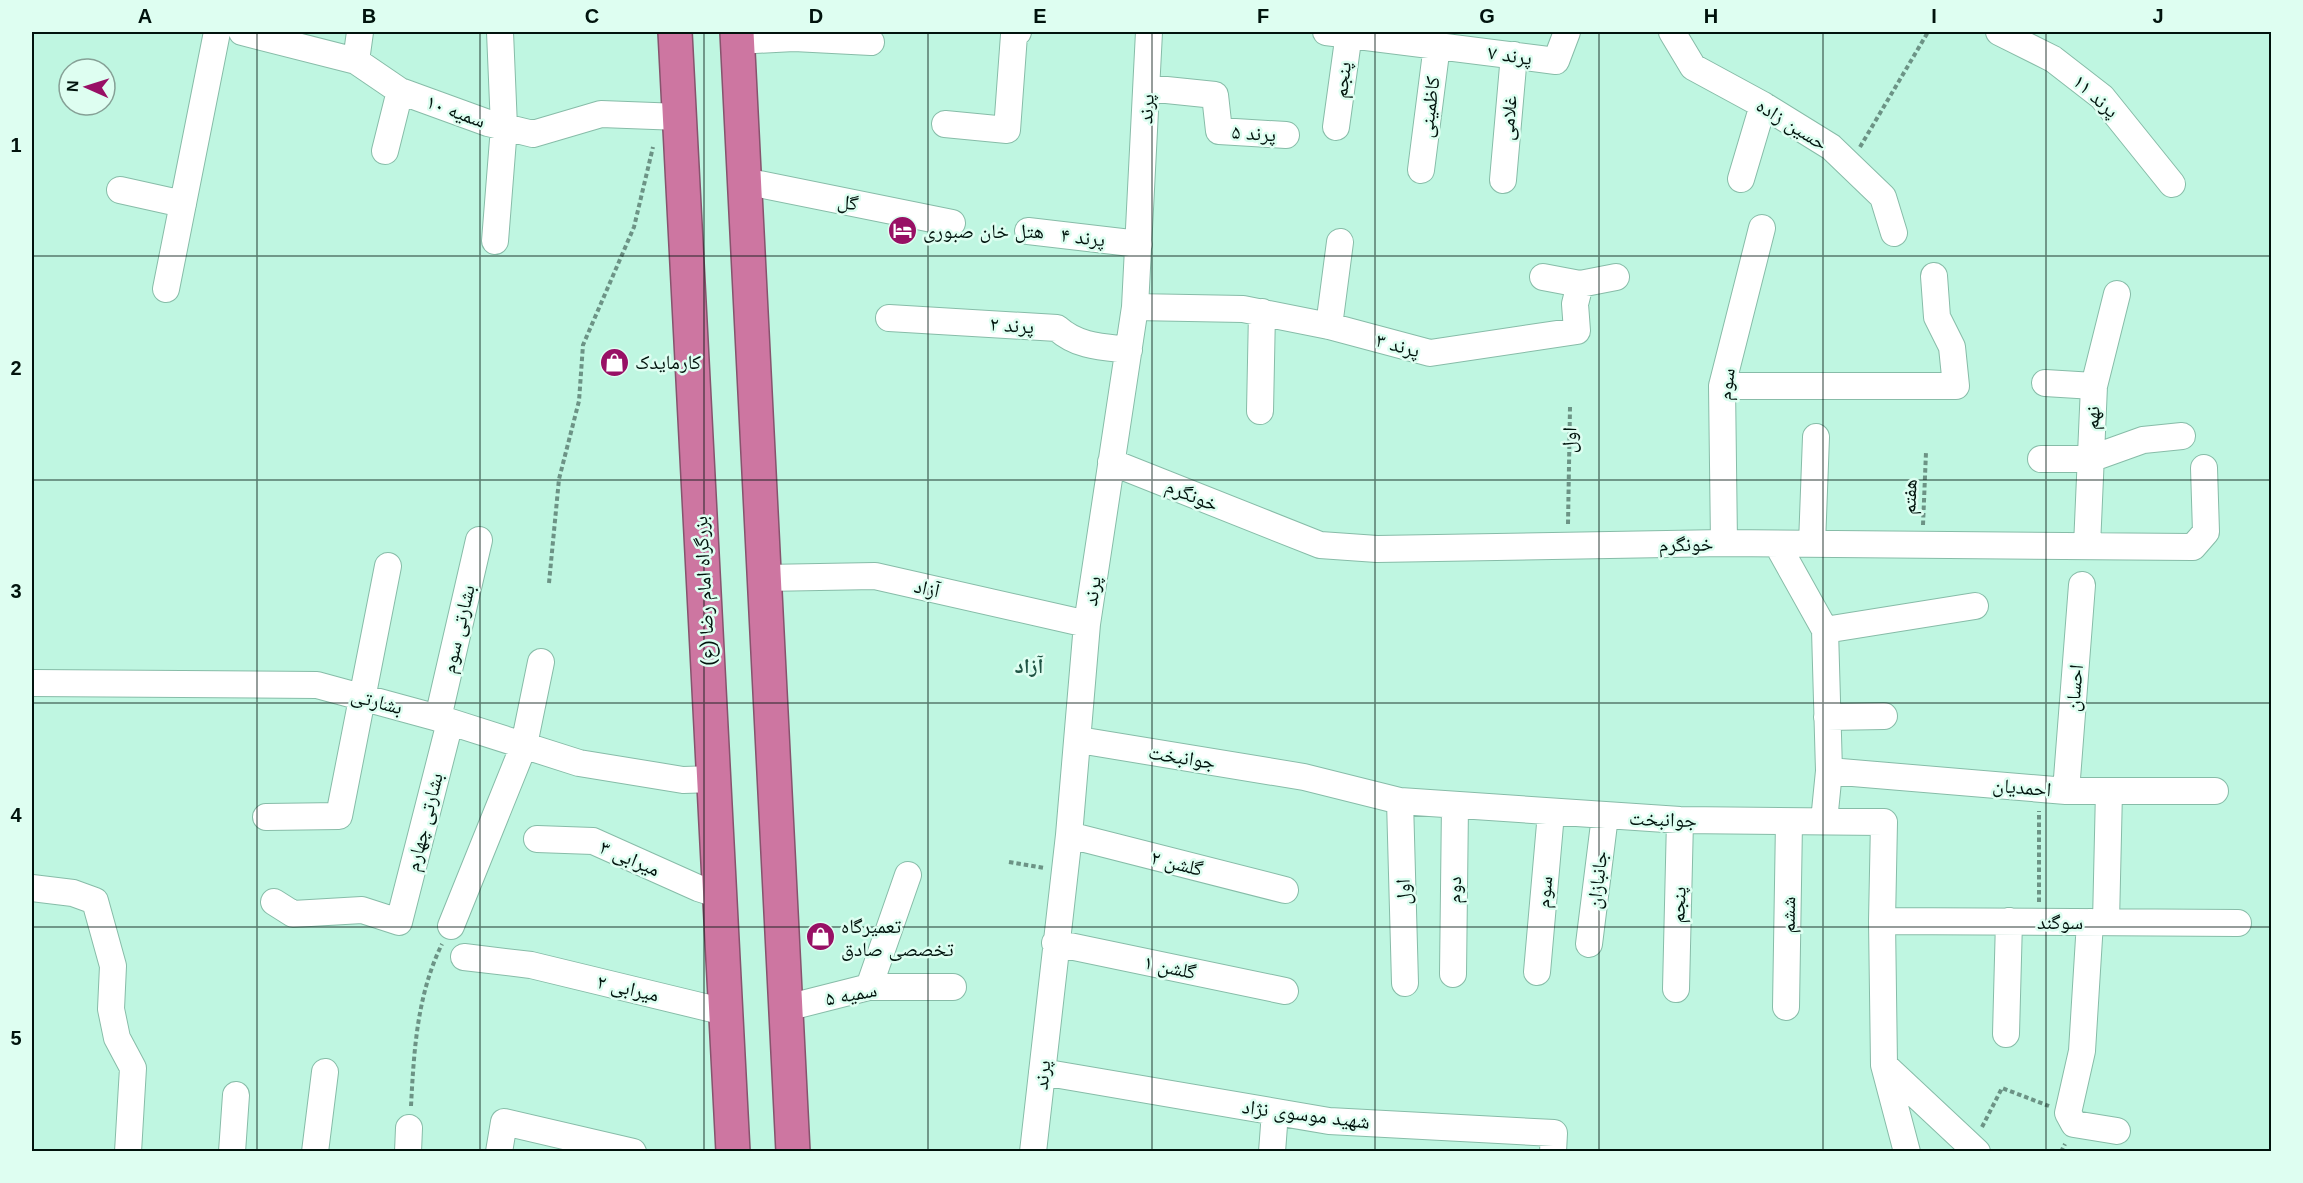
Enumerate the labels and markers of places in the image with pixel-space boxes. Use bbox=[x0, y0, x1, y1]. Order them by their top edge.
hotel icon: هتل خان صبوری bbox=[886, 215, 918, 247]
place label: هتل خان صبوری bbox=[923, 220, 1044, 243]
shop icon: کارمایدک bbox=[598, 346, 630, 378]
place label: کارمایدک bbox=[635, 351, 701, 373]
place label: تعمیرگاه تخصصی صادق bbox=[841, 915, 954, 961]
shop icon: تعمیرگاه تخصصی صادق bbox=[804, 921, 836, 953]

